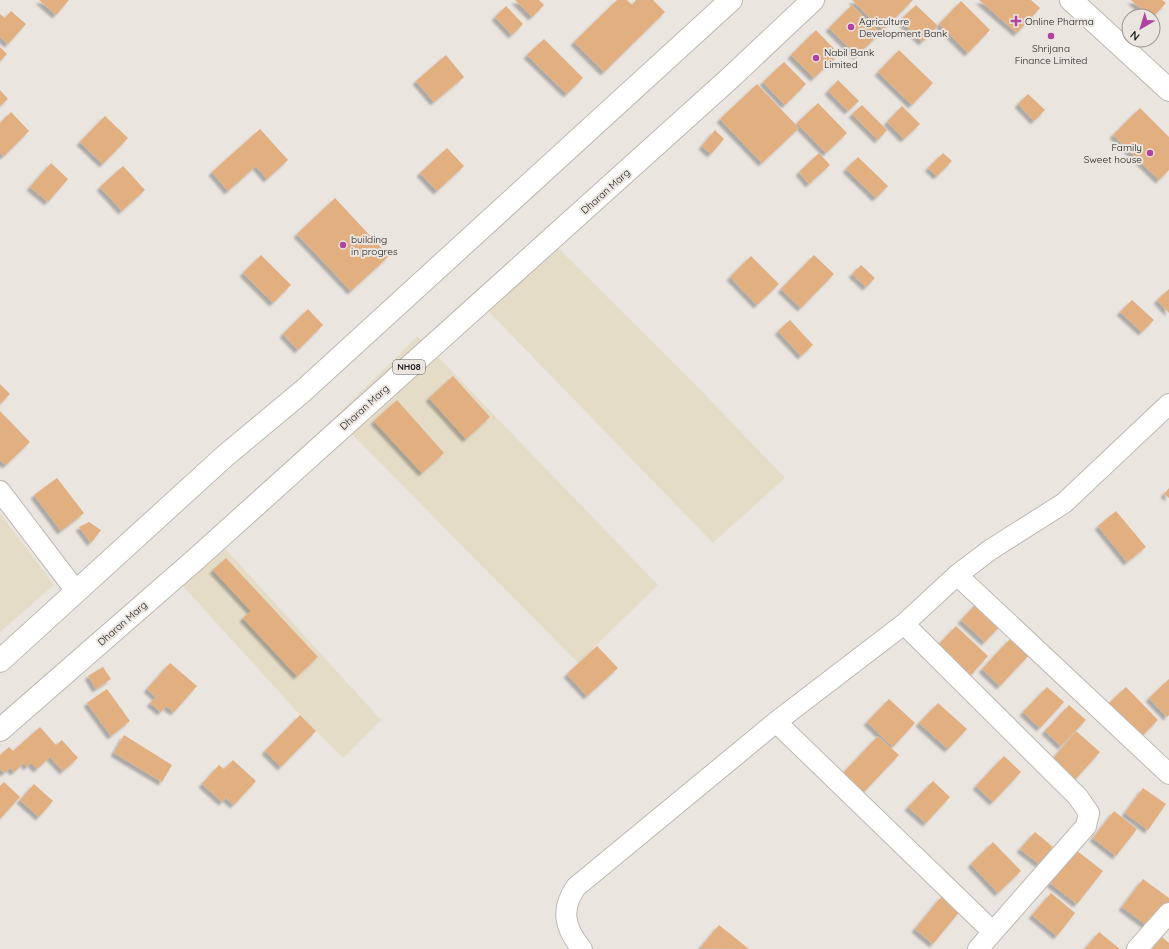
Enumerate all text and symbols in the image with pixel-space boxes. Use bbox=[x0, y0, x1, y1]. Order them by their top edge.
north arrow bbox=[1121, 8, 1161, 48]
place label: Agriculture Development Bank bbox=[859, 15, 947, 40]
marker: Online Pharma bbox=[1010, 15, 1022, 27]
place label: Online Pharma bbox=[1025, 15, 1094, 28]
marker: Agriculture Development Bank bbox=[846, 22, 856, 32]
text: N bbox=[1127, 28, 1142, 44]
marker: Shrijana Finance Limited bbox=[1046, 31, 1056, 41]
place label: Shrijana Finance Limited bbox=[1015, 42, 1087, 67]
place label: Nabil Bank Limited bbox=[824, 46, 874, 71]
marker: Nabil Bank Limited bbox=[811, 53, 821, 63]
place label: Family Sweet house bbox=[1084, 141, 1142, 166]
marker: Family Sweet house bbox=[1145, 148, 1155, 158]
street label: Dharan Marg bbox=[578, 166, 633, 217]
place label: building in progres bbox=[351, 233, 398, 258]
marker: building in progres bbox=[338, 240, 348, 250]
road number: NH08 bbox=[393, 360, 425, 374]
street label: Dharan Marg bbox=[337, 382, 392, 433]
street label: Dharan Marg bbox=[95, 598, 150, 648]

